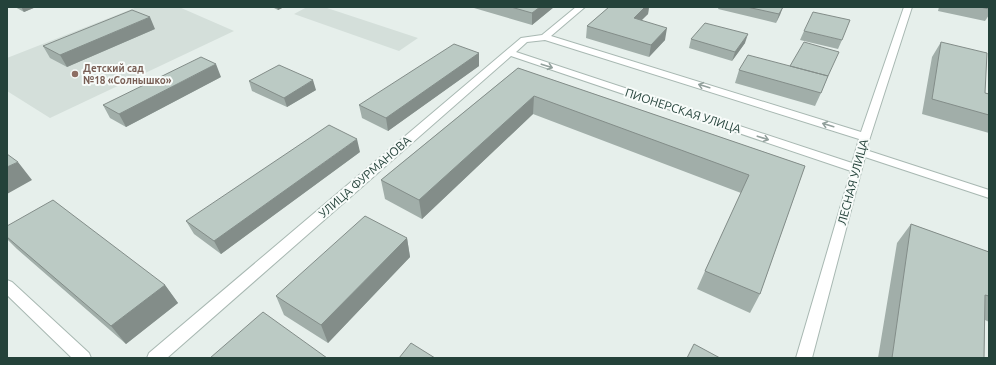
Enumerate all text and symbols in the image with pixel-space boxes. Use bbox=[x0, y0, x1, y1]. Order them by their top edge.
one-way arrow bbox=[541, 62, 553, 70]
place label: Детский сад №18 «Солнышко» bbox=[83, 63, 172, 86]
marker: Детский сад №18 «Солнышко» bbox=[70, 69, 80, 79]
one-way arrow bbox=[698, 82, 711, 89]
street label: ПИОНЕРСКАЯ УЛИЦА bbox=[624, 86, 743, 135]
one-way arrow bbox=[822, 121, 835, 128]
street label: УЛИЦА ФУРМАНОВА bbox=[316, 133, 413, 220]
one-way arrow bbox=[757, 135, 770, 142]
street label: ЛЕСНАЯ УЛИЦА bbox=[835, 137, 870, 226]

